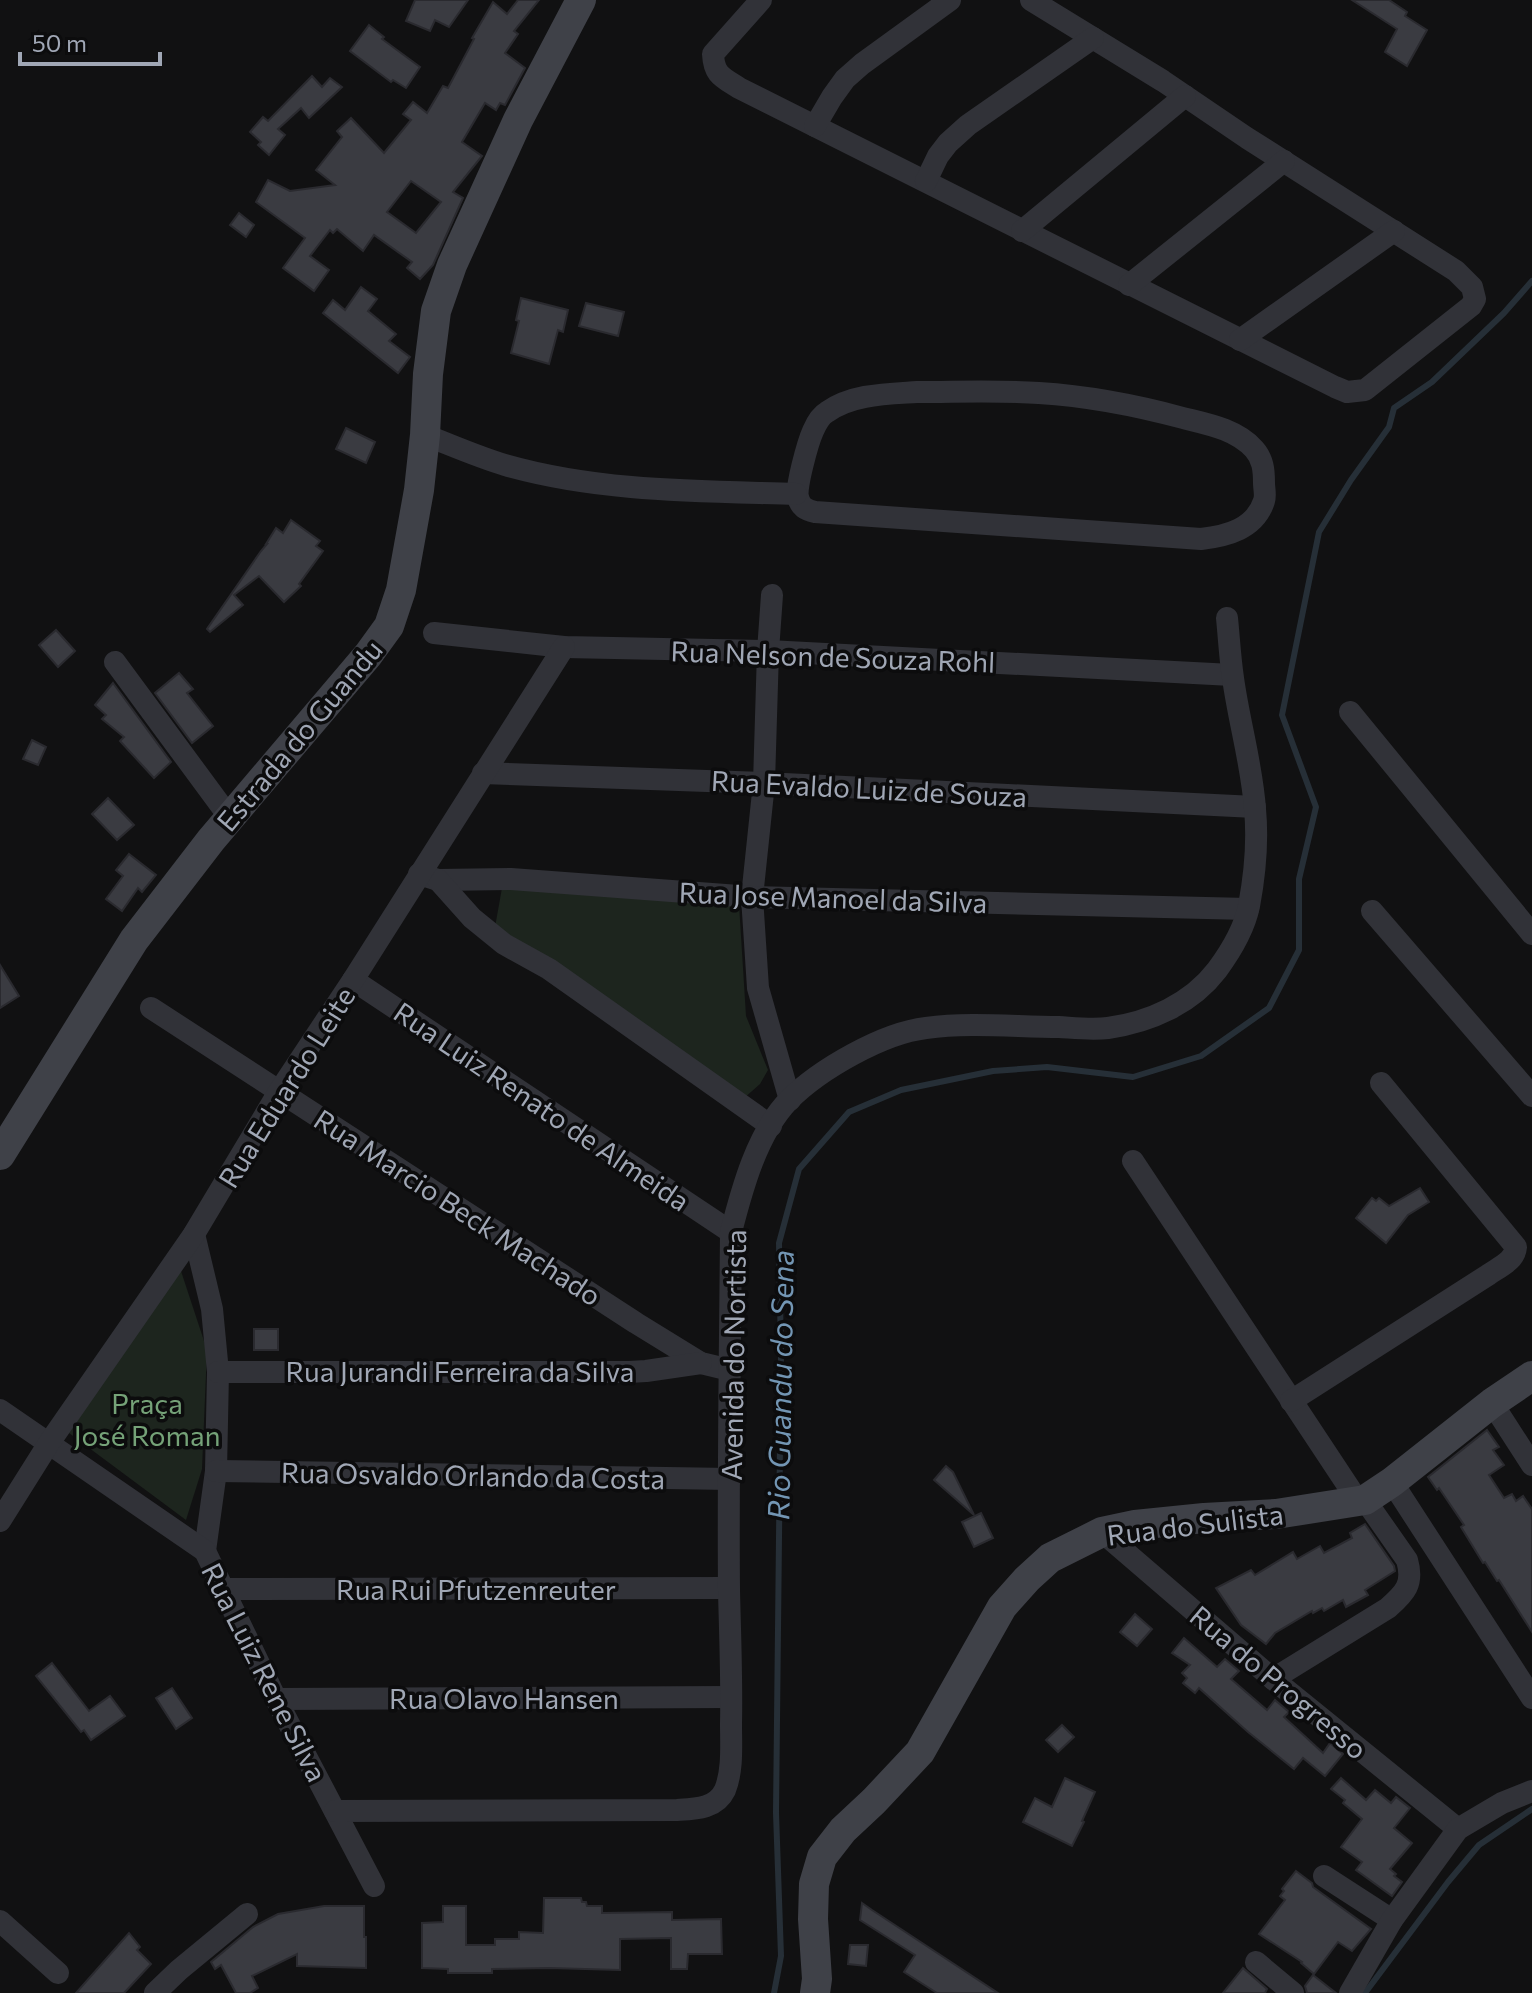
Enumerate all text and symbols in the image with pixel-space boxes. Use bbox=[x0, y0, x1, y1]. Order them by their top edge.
scale bar bbox=[20, 16, 160, 66]
text: 50 m bbox=[32, 28, 87, 57]
street label: Estrada do Guandu bbox=[209, 632, 389, 838]
street label: Rua Nelson de Souza Rohl bbox=[670, 633, 996, 679]
street label: Rua Evaldo Luiz de Souza bbox=[710, 763, 1028, 813]
street label: Rua Jose Manoel da Silva bbox=[678, 875, 988, 919]
street label: Rua Eduardo Leite bbox=[211, 980, 361, 1194]
street label: Rua Luiz Renato de Almeida bbox=[388, 994, 696, 1218]
street label: Rua Marcio Beck Machado bbox=[308, 1101, 608, 1313]
street label: Avenida do Nortista bbox=[714, 1229, 752, 1481]
water label: Rio Guandu do Sena bbox=[758, 1250, 800, 1520]
street label: Rua Jurandi Ferreira da Silva bbox=[286, 1354, 634, 1388]
park label: Praça José Roman bbox=[73, 1386, 221, 1452]
street label: Rua Osvaldo Orlando da Costa bbox=[281, 1455, 665, 1495]
street label: Rua do Sulista bbox=[1105, 1496, 1285, 1552]
street label: Rua Luiz Rene Silva bbox=[195, 1557, 335, 1787]
street label: Rua Rui Pfutzenreuter bbox=[336, 1572, 616, 1606]
street label: Rua do Progresso bbox=[1184, 1598, 1374, 1766]
street label: Rua Olavo Hansen bbox=[389, 1681, 619, 1715]

